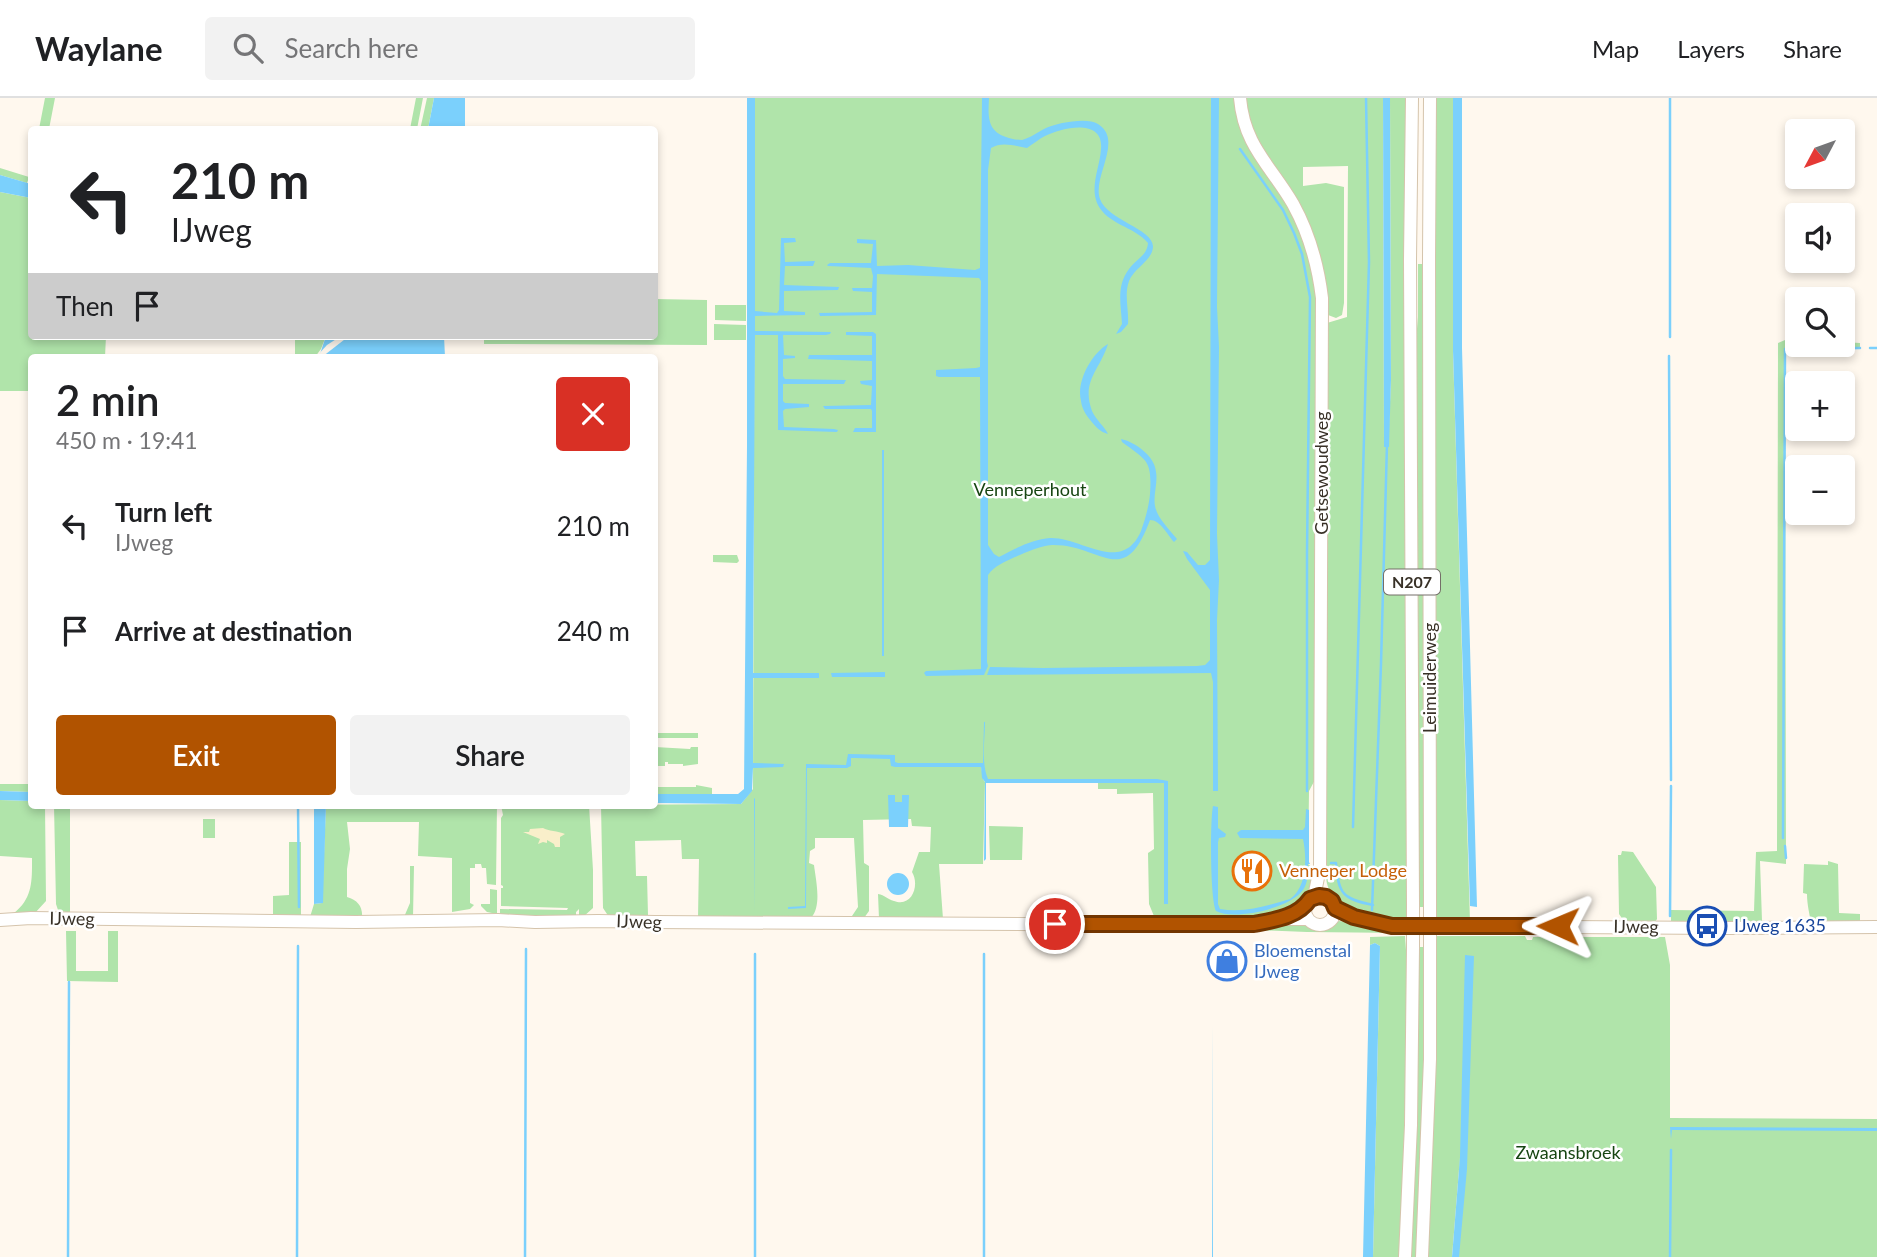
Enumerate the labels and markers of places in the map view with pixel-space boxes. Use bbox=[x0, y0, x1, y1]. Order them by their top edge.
restaurant icon: Venneper Lodge bbox=[1231, 850, 1273, 892]
place label: Venneper Lodge bbox=[1279, 859, 1407, 881]
pin bbox=[1025, 894, 1085, 954]
bus stop icon: IJweg 1635 bbox=[1686, 905, 1728, 947]
place label: IJweg 1635 bbox=[1734, 914, 1826, 936]
place label: Bloemenstal IJweg bbox=[1254, 939, 1351, 982]
shop icon: Bloemenstal IJweg bbox=[1206, 940, 1248, 982]

